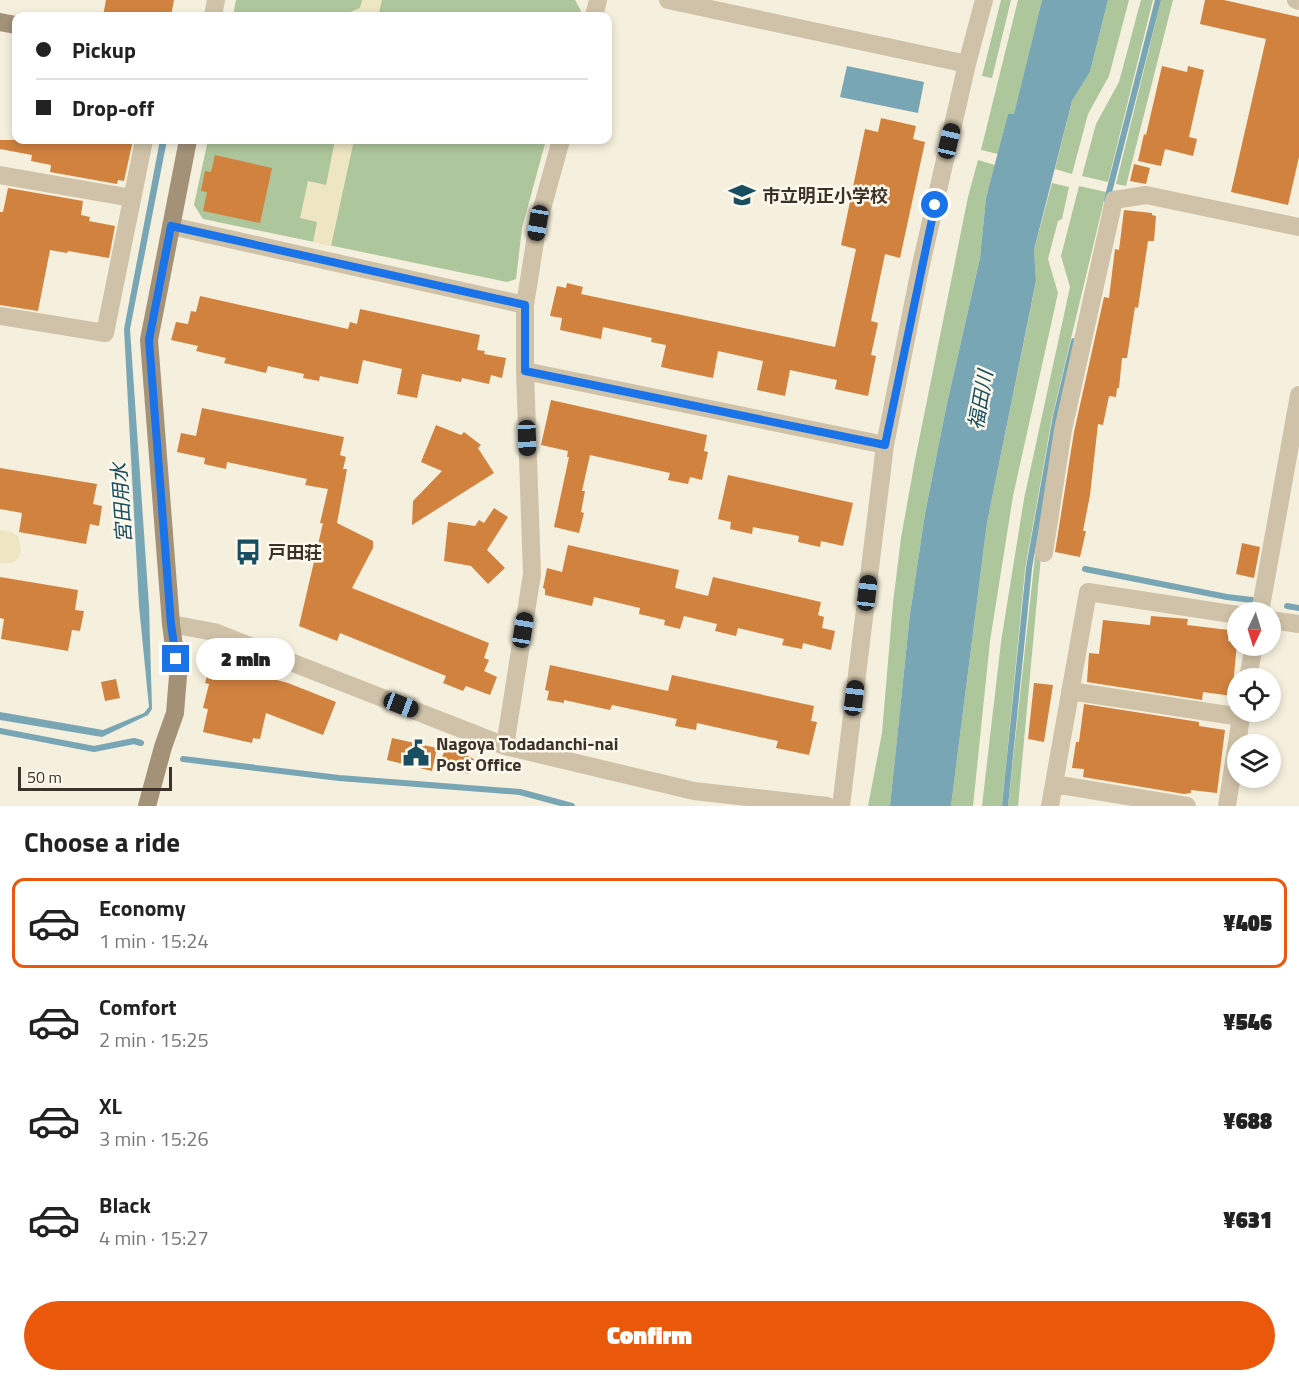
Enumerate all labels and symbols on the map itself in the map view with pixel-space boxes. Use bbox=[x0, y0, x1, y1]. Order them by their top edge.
car bbox=[936, 121, 962, 161]
school or university icon: 市立明正小学校 bbox=[727, 180, 757, 210]
place label: 市立明正小学校 bbox=[762, 182, 888, 209]
route start bbox=[921, 191, 948, 218]
car bbox=[526, 204, 550, 242]
water label: 福田川 bbox=[960, 366, 1001, 432]
car bbox=[517, 420, 537, 456]
water label: 宮田用水 bbox=[103, 460, 139, 544]
bus stop icon: 戸田荘 bbox=[233, 537, 263, 567]
place label: 戸田荘 bbox=[268, 539, 322, 566]
car bbox=[856, 574, 878, 612]
north arrow bbox=[1227, 602, 1281, 656]
car bbox=[511, 611, 535, 649]
callout: 2 min bbox=[197, 638, 296, 680]
route end bbox=[162, 645, 189, 672]
car bbox=[843, 679, 865, 717]
car bbox=[381, 690, 421, 720]
place label: Nagoya Todadanchi-nai Post Office bbox=[436, 730, 618, 778]
public building icon: Nagoya Todadanchi-nai Post Office bbox=[401, 738, 431, 768]
scale bar bbox=[18, 764, 172, 792]

